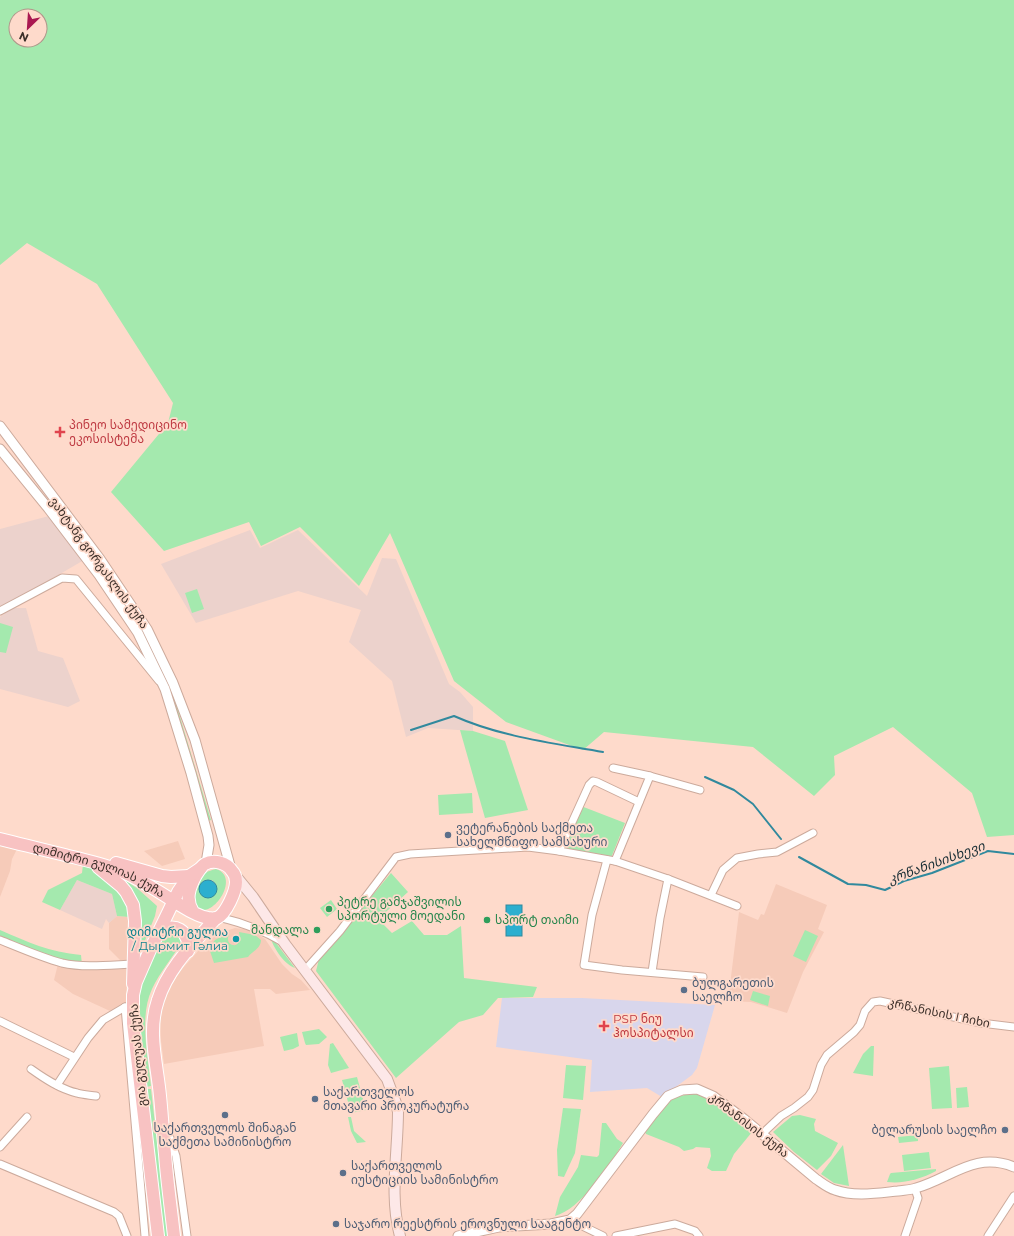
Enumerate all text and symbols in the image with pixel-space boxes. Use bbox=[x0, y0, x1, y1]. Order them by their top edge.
north arrow bbox=[8, 8, 48, 48]
text: N bbox=[17, 29, 31, 45]
place label: პინეო სამედიცინო ეკოსისტემა bbox=[69, 417, 187, 446]
marker: პინეო სამედიცინო ეკოსისტემა bbox=[54, 426, 66, 438]
street label: ვახტანგ გორგასლის ქუჩა bbox=[46, 494, 152, 632]
place label: ვეტერანების საქმეთა სახელმწიფო სამსახური bbox=[456, 820, 608, 850]
marker: ვეტერანების საქმეთა სახელმწიფო სამსახური bbox=[443, 830, 453, 840]
water label: კრწანისისხევი bbox=[886, 837, 987, 888]
street label: დიმიტრი გულიას ქუჩა bbox=[31, 839, 168, 901]
place label: პეტრე გამჯაშვილის სპორტული მოედანი bbox=[337, 894, 465, 924]
marker: პეტრე გამჯაშვილის სპორტული მოედანი bbox=[324, 904, 334, 914]
place label: სპორტ თაიმი bbox=[495, 912, 579, 927]
marker: სპორტ თაიმი bbox=[482, 915, 492, 925]
place label: მანდალა bbox=[251, 922, 309, 938]
place label: დიმიტრი გულია / Дырмит Гәлиа bbox=[127, 924, 228, 953]
marker: მანდალა bbox=[312, 925, 322, 935]
marker: დიმიტრი გულია / Дырмит Гәлиа bbox=[231, 934, 241, 944]
place label: ბულგარეთის საელჩო bbox=[692, 975, 774, 1005]
marker: ბულგარეთის საელჩო bbox=[679, 985, 689, 995]
street label: კრწანისის I ჩიხი bbox=[887, 994, 992, 1031]
street label: გია გულუას ქუჩა bbox=[126, 1003, 150, 1107]
place label: PSP ნიუ ჰოსპიტალსი bbox=[613, 1011, 694, 1041]
marker: PSP ნიუ ჰოსპიტალსი bbox=[598, 1020, 610, 1032]
place label: საქართველოს მთავარი პროკურატურა bbox=[323, 1084, 469, 1113]
street label: კრწანისის ქუჩა bbox=[706, 1089, 792, 1160]
marker: საქართველოს მთავარი პროკურატურა bbox=[310, 1094, 320, 1104]
marker: საქართველოს შინაგან საქმეთა სამინისტრო bbox=[220, 1110, 230, 1120]
place label: საქართველოს შინაგან საქმეთა სამინისტრო bbox=[154, 1120, 297, 1149]
place label: ბელარუსის საელჩო bbox=[871, 1122, 997, 1138]
marker: ბელარუსის საელჩო bbox=[1000, 1125, 1010, 1135]
place label: საქართველოს იუსტიციის სამინისტრო bbox=[351, 1158, 498, 1187]
marker: საქართველოს იუსტიციის სამინისტრო bbox=[338, 1168, 348, 1178]
place label: საჯარო რეესტრის ეროვნული სააგენტო bbox=[344, 1216, 591, 1232]
marker: საჯარო რეესტრის ეროვნული სააგენტო bbox=[331, 1219, 341, 1229]

